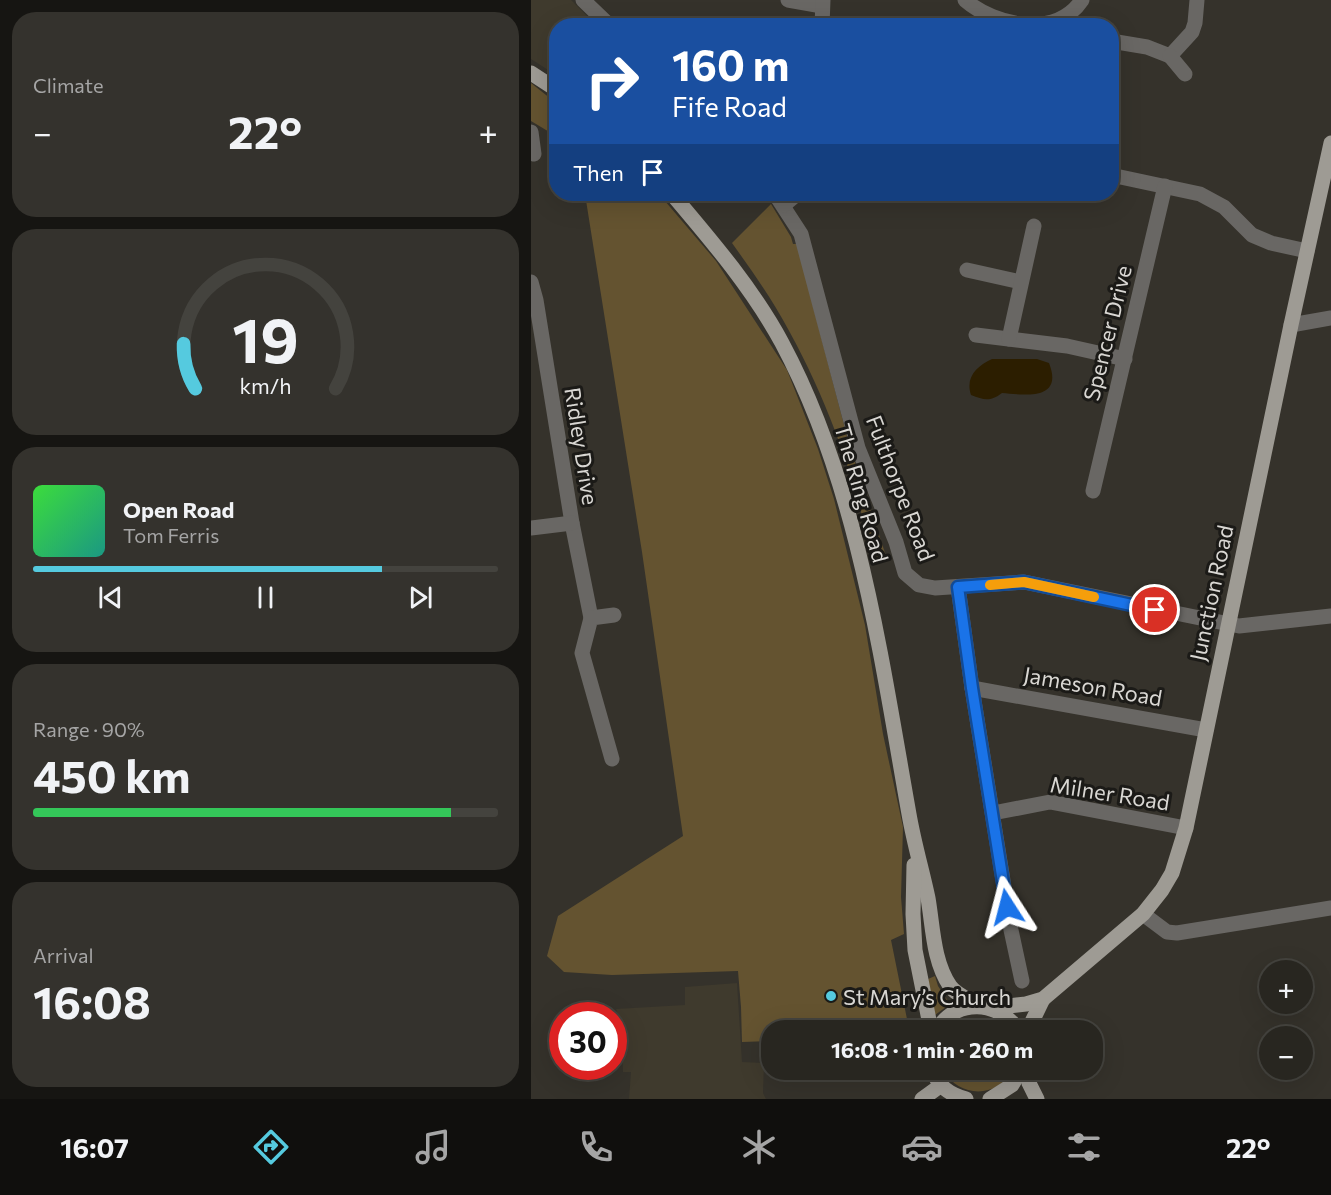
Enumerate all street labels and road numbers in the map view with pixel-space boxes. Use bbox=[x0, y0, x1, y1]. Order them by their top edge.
street label: Spencer Drive bbox=[1077, 262, 1137, 404]
street label: Ridley Drive bbox=[559, 385, 605, 507]
street label: Fulthorpe Road bbox=[861, 411, 941, 565]
street label: The Ring Road bbox=[829, 421, 895, 565]
street label: Junction Road bbox=[1183, 523, 1239, 663]
street label: Jameson Road bbox=[1022, 661, 1164, 711]
street label: Milner Road bbox=[1048, 770, 1172, 816]

